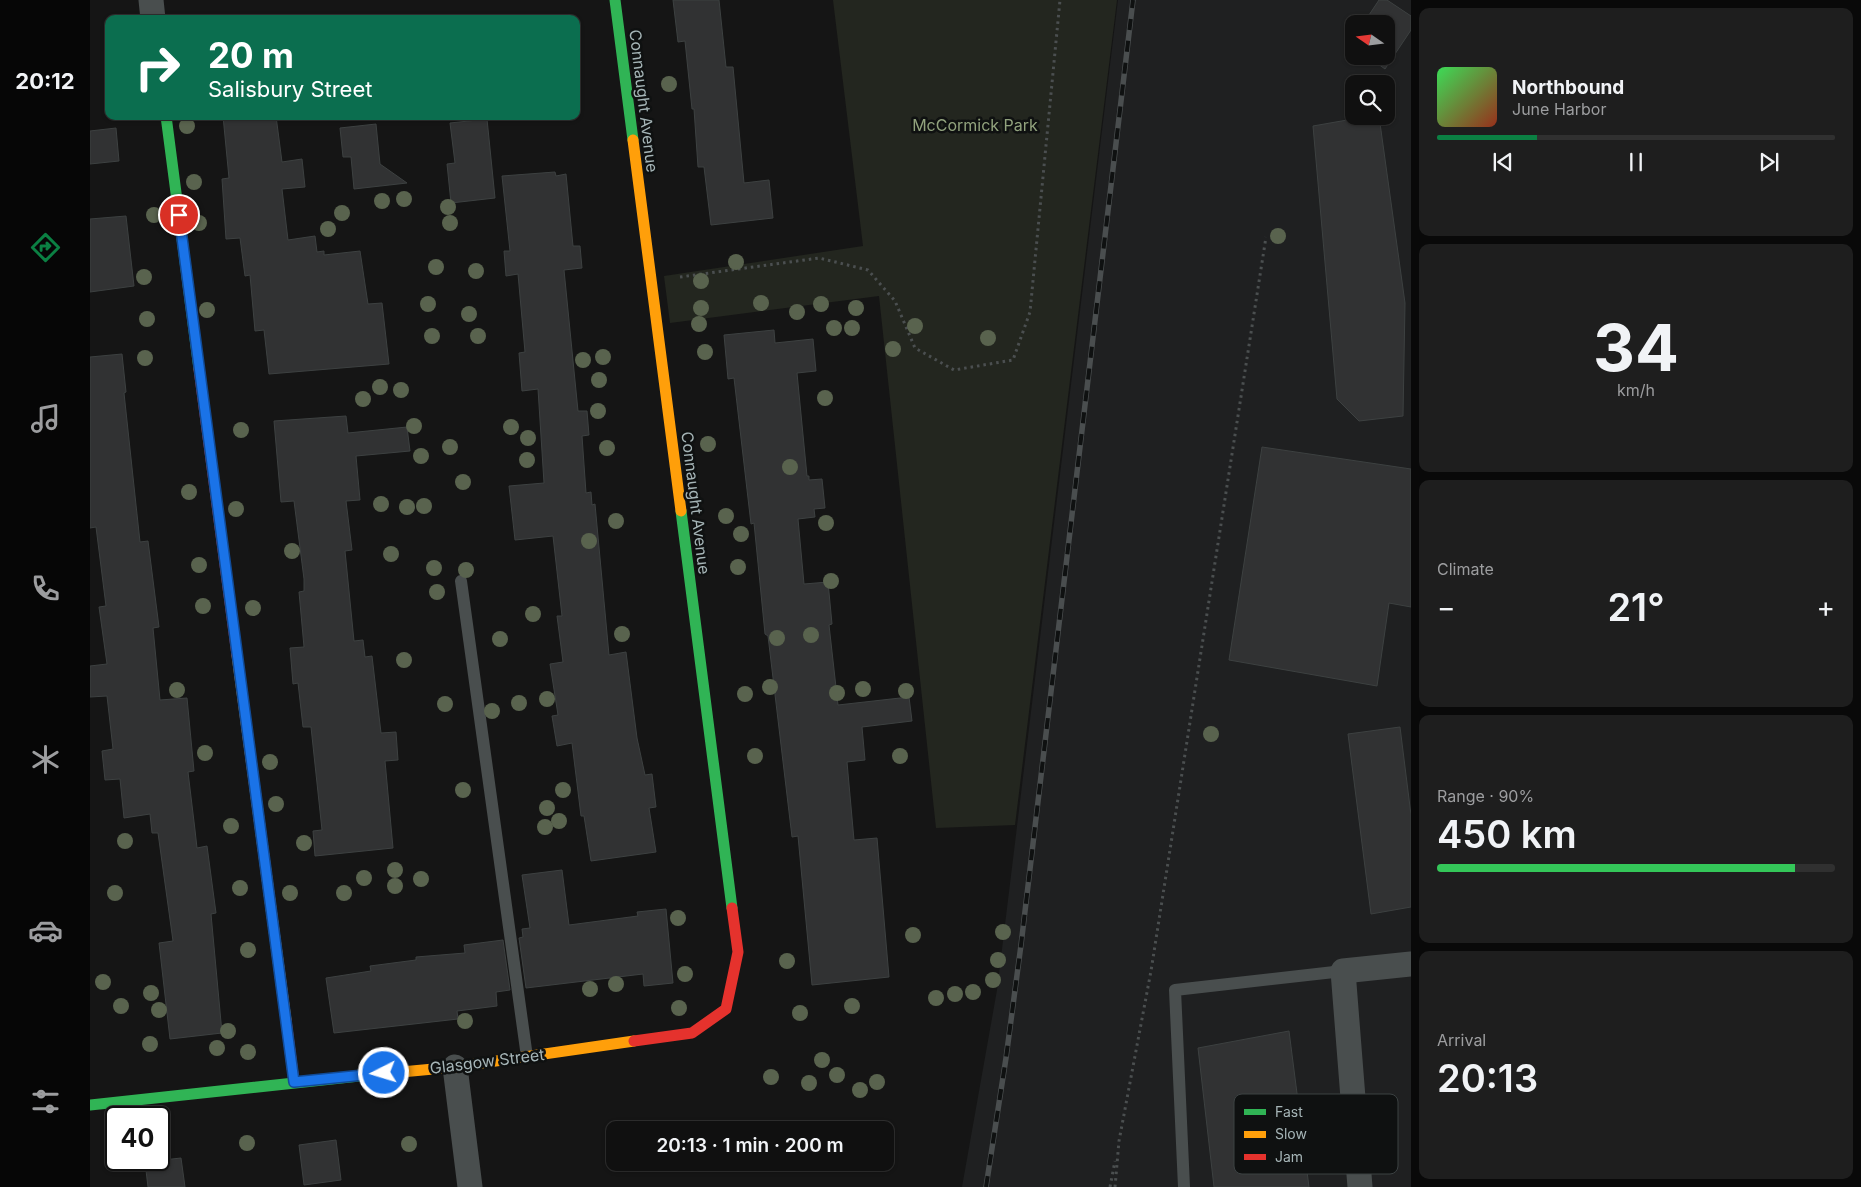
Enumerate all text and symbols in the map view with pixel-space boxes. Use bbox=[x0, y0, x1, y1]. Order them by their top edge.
north arrow bbox=[1345, 15, 1395, 65]
map controls bbox=[1345, 15, 1395, 125]
street label: Connaught Avenue bbox=[625, 28, 663, 174]
text: 20 m bbox=[208, 34, 294, 76]
icon: right bbox=[125, 35, 190, 100]
text: 20:12 bbox=[15, 68, 75, 94]
button: search bbox=[1345, 75, 1395, 125]
text: Salisbury Street bbox=[208, 76, 372, 102]
text: Northbound bbox=[1512, 76, 1624, 99]
text: June Harbor bbox=[1512, 99, 1606, 119]
park label: McCormick Park bbox=[912, 115, 1038, 135]
icon: previous bbox=[1489, 148, 1517, 176]
icon: pause bbox=[1622, 148, 1650, 176]
icon: next bbox=[1755, 148, 1783, 176]
pin bbox=[158, 194, 200, 236]
icon: arrive bbox=[165, 201, 193, 229]
icon: directions bbox=[28, 230, 63, 265]
text: 34 bbox=[1593, 308, 1679, 387]
text: km/h bbox=[1617, 380, 1655, 400]
icon: music bbox=[28, 401, 63, 436]
street label: Connaught Avenue bbox=[677, 430, 715, 576]
text: Climate bbox=[1437, 559, 1494, 579]
icon: phone bbox=[28, 571, 63, 606]
text: 21° bbox=[1607, 584, 1665, 630]
text: − bbox=[1437, 590, 1456, 624]
text: + bbox=[1816, 590, 1835, 624]
icon: climate bbox=[28, 742, 63, 777]
text: Range · 90% bbox=[1437, 786, 1534, 806]
text: 450 km bbox=[1437, 811, 1577, 857]
icon: car bbox=[28, 913, 63, 948]
text: Arrival bbox=[1437, 1030, 1486, 1050]
street label: Glasgow Street bbox=[429, 1044, 545, 1078]
position arrow bbox=[357, 1046, 409, 1098]
text: 20:13 bbox=[1437, 1055, 1538, 1101]
icon: filters bbox=[28, 1084, 63, 1119]
legend bbox=[1234, 1094, 1398, 1174]
text: Fast bbox=[1275, 1103, 1303, 1120]
speed limit sign: 40 bbox=[105, 1106, 170, 1171]
text: Slow bbox=[1275, 1125, 1307, 1142]
text: 20:13 · 1 min · 200 m bbox=[656, 1134, 844, 1157]
text: Jam bbox=[1275, 1148, 1303, 1165]

